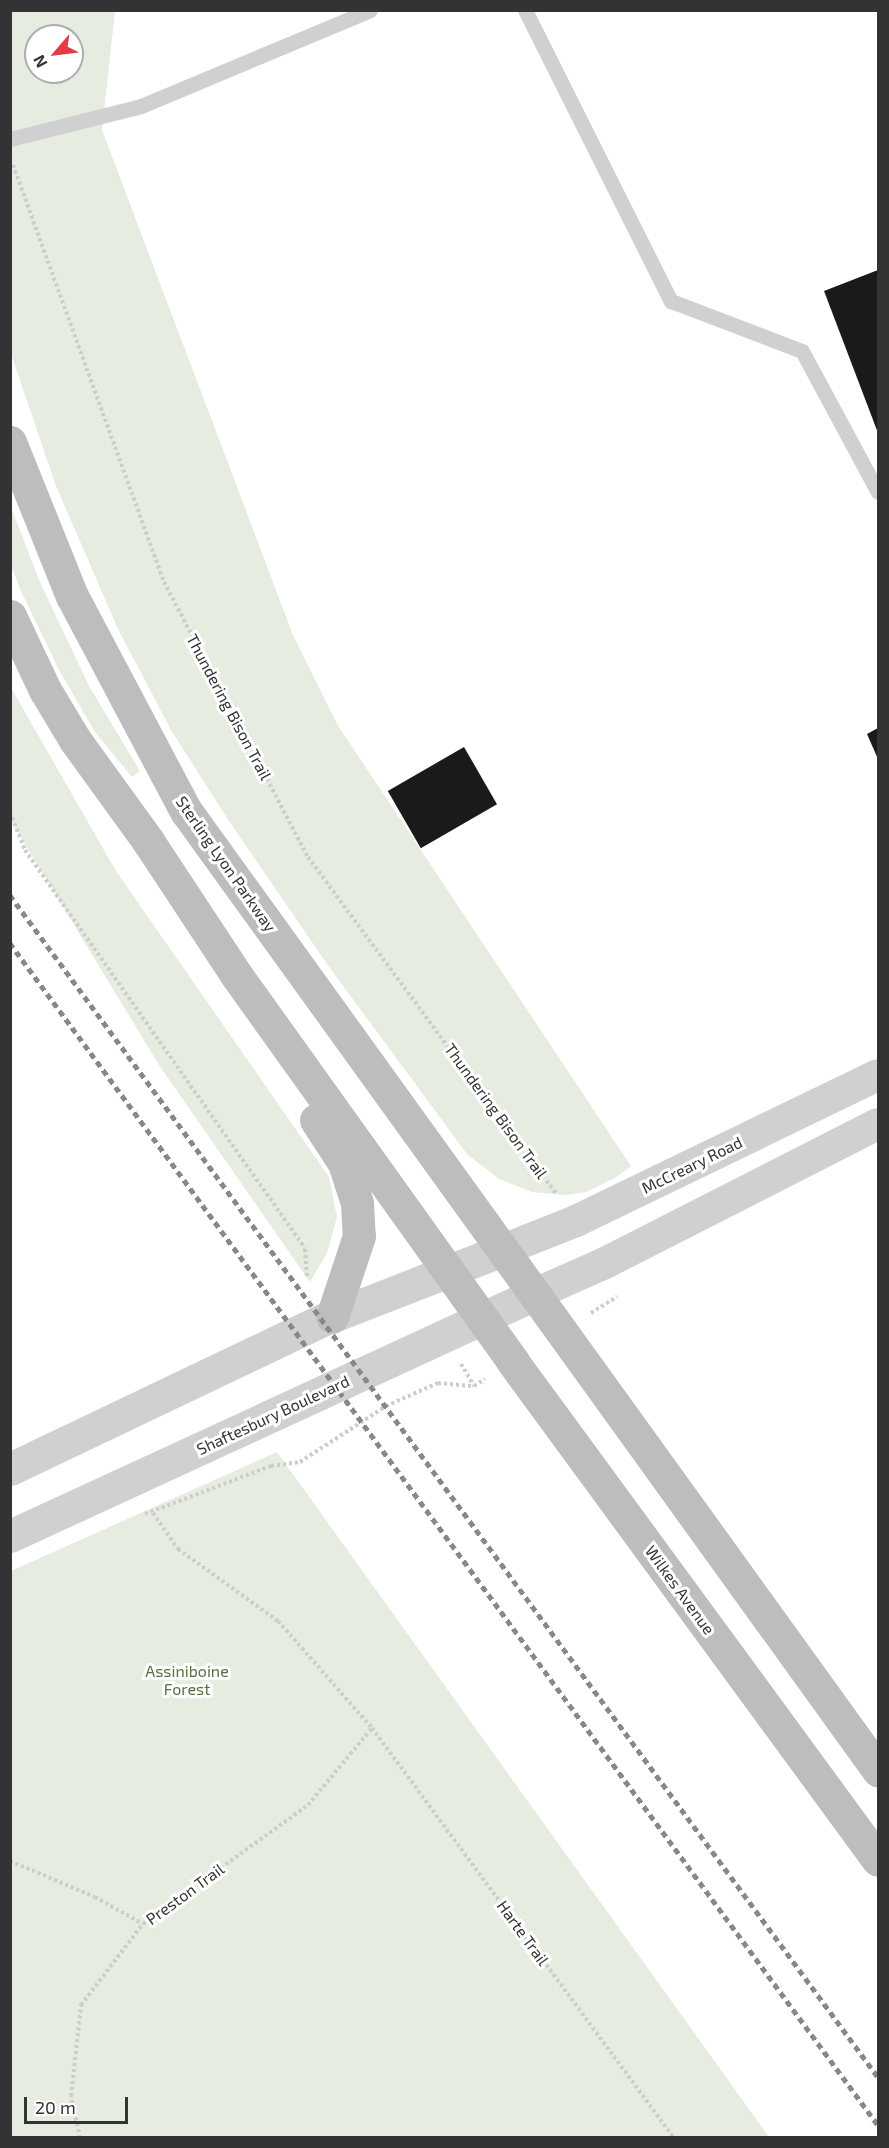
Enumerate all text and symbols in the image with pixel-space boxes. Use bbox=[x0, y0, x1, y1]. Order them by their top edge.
north arrow bbox=[24, 24, 84, 84]
text: N bbox=[28, 52, 51, 71]
street label: Thundering Bison Trail bbox=[182, 631, 276, 783]
street label: Sterling Lyon Parkway bbox=[172, 793, 280, 935]
street label: Thundering Bison Trail bbox=[440, 1040, 552, 1182]
street label: McCreary Road bbox=[638, 1132, 746, 1198]
street label: Shaftesbury Boulevard bbox=[193, 1371, 353, 1459]
street label: Wilkes Avenue bbox=[641, 1542, 719, 1638]
park label: Assiniboine Forest bbox=[145, 1661, 229, 1699]
street label: Preston Trail bbox=[142, 1859, 228, 1929]
street label: Harte Trail bbox=[493, 1897, 553, 1969]
scale bar bbox=[27, 2085, 130, 2123]
text: 20 m bbox=[35, 2096, 76, 2118]

